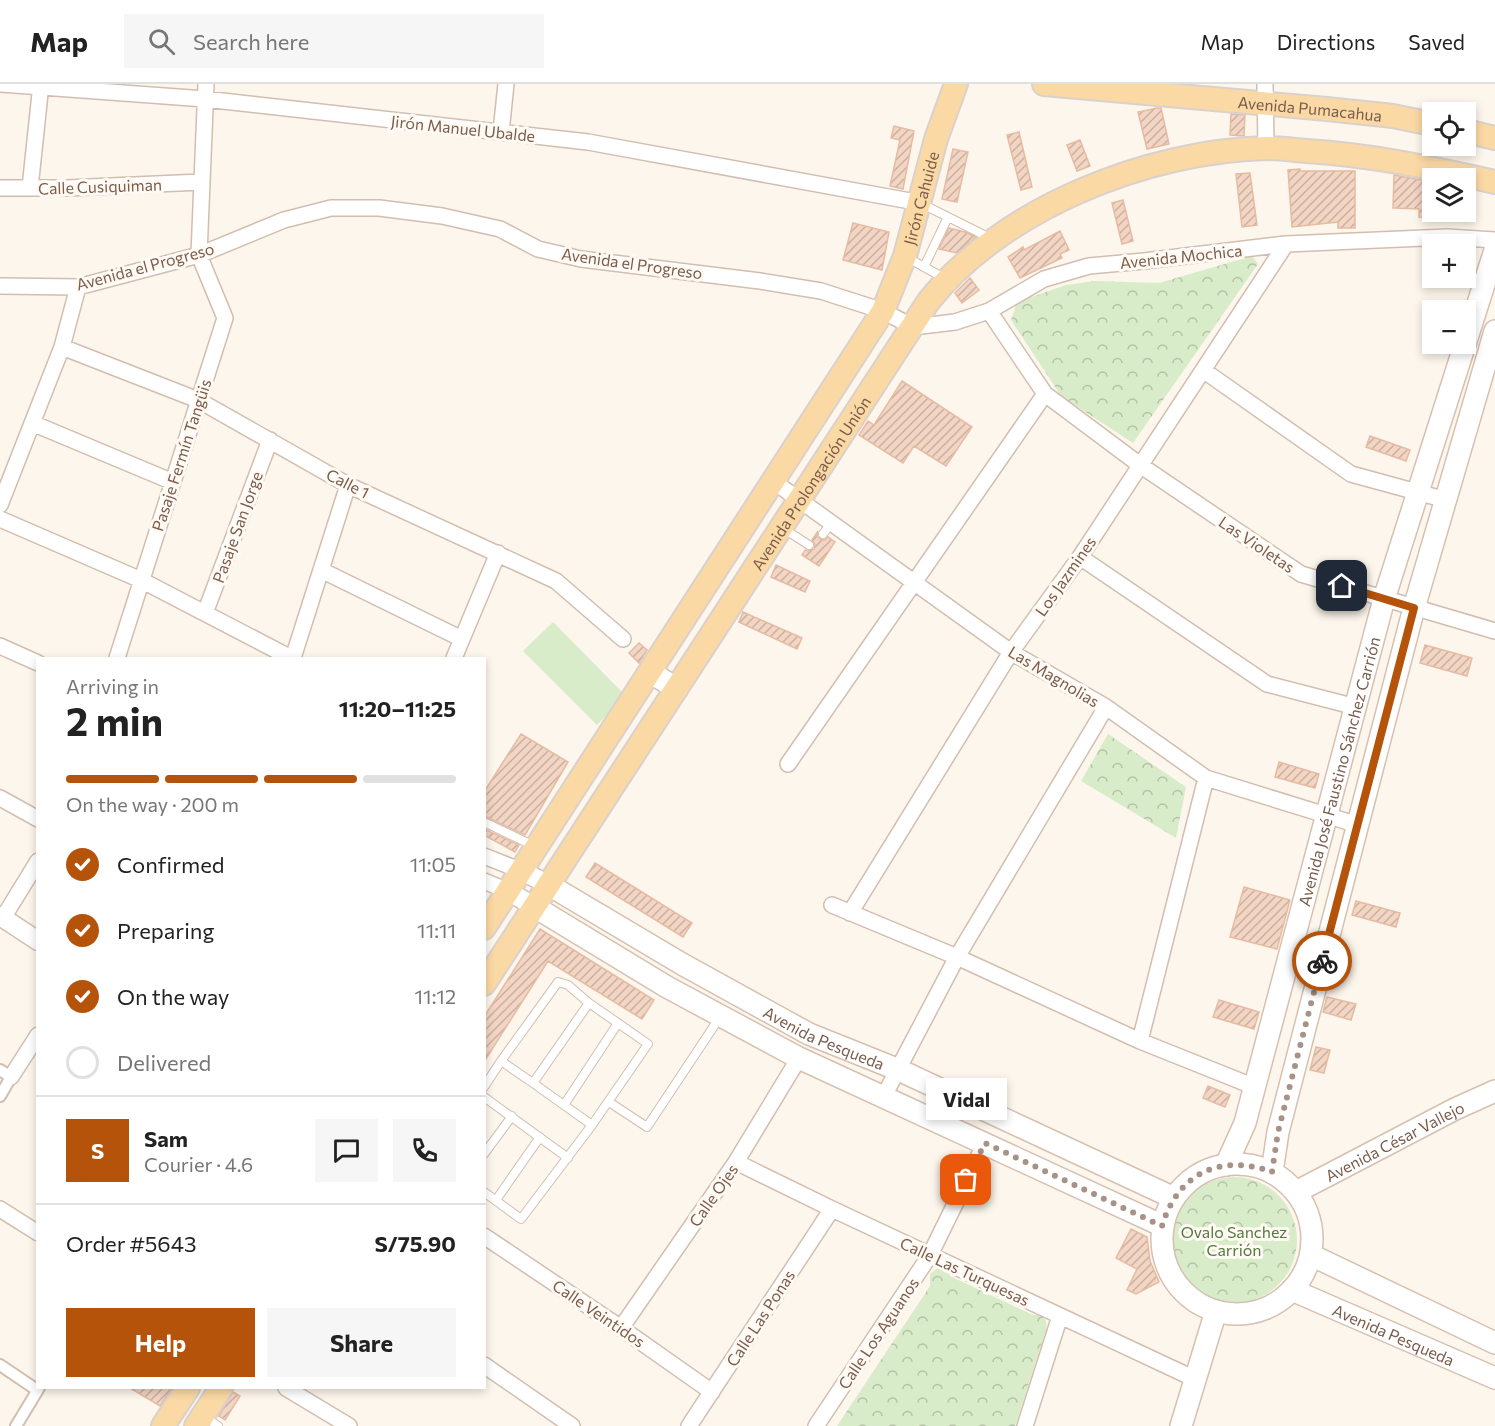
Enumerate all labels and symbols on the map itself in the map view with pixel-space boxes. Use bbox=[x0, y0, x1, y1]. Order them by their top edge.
street label: Avenida Pumacahua bbox=[1237, 92, 1383, 124]
street label: Jirón Manuel Ubalde bbox=[390, 111, 536, 145]
street label: Jirón Cahuide bbox=[899, 149, 942, 247]
street label: Calle Cusiquiman bbox=[38, 174, 162, 198]
street label: Avenida el Progreso bbox=[74, 238, 216, 294]
street label: Avenida Mochica bbox=[1119, 240, 1243, 272]
street label: Avenida el Progreso bbox=[560, 244, 704, 282]
street label: Pasaje Fermín Tangüis bbox=[147, 376, 215, 534]
street label: Avenida Prolongación Unión bbox=[747, 392, 874, 573]
street label: Calle 1 bbox=[323, 464, 373, 502]
street label: Pasaje San Jorge bbox=[208, 469, 266, 585]
street label: Las Violetas bbox=[1216, 512, 1298, 576]
street label: Los Jazmines bbox=[1031, 533, 1099, 619]
pin bbox=[1316, 560, 1367, 611]
street label: Avenida José Faustino Sánchez Carrión bbox=[1293, 634, 1383, 908]
street label: Las Magnolias bbox=[1005, 641, 1103, 711]
courier bbox=[1292, 931, 1352, 991]
street label: Avenida Pesqueda bbox=[761, 1002, 887, 1073]
callout: Vidal bbox=[926, 1078, 1006, 1120]
street label: Avenida César Vallejo bbox=[1322, 1097, 1467, 1185]
pin bbox=[940, 1154, 991, 1205]
street label: Calle Ojes bbox=[685, 1160, 741, 1230]
park label: Ovalo Sanchez Carrión bbox=[1181, 1222, 1287, 1259]
street label: Calle Las Turquesas bbox=[897, 1233, 1033, 1309]
street label: Calle Las Ponas bbox=[722, 1266, 798, 1370]
street label: Calle Los Aguanos bbox=[834, 1274, 922, 1392]
street label: Calle Veintidos bbox=[549, 1275, 649, 1351]
street label: Avenida Pesqueda bbox=[1330, 1299, 1458, 1369]

